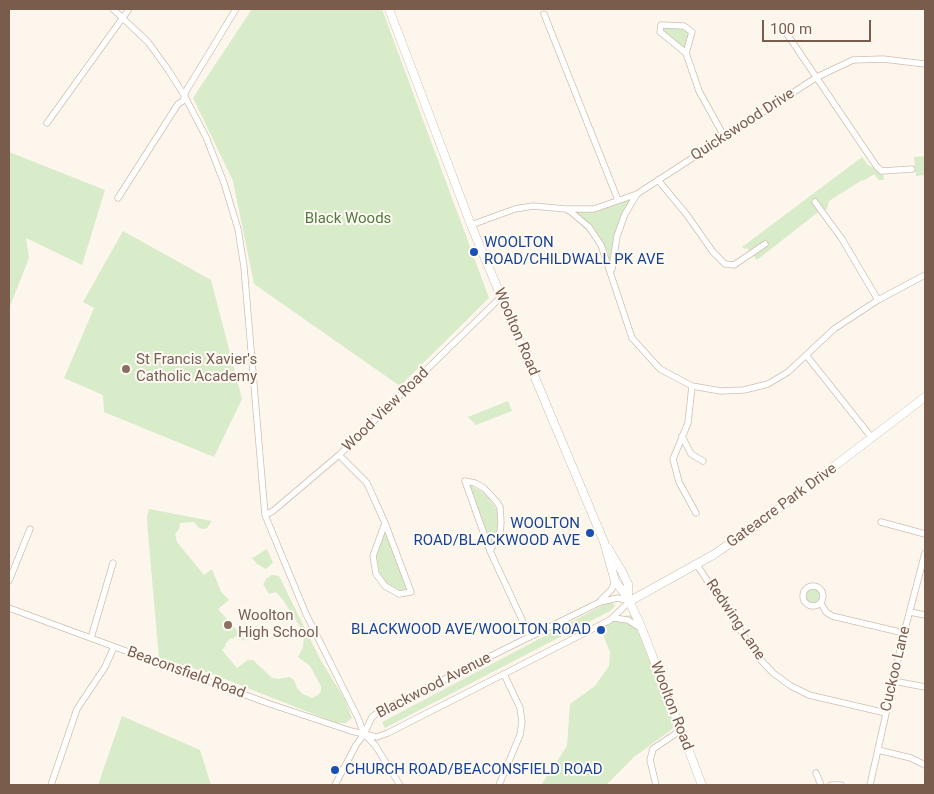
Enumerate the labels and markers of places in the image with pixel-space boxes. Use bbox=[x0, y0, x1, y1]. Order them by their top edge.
place label: WOOLTON ROAD/CHILDWALL PK AVE bbox=[484, 234, 664, 269]
marker: WOOLTON ROAD/CHILDWALL PK AVE bbox=[468, 246, 480, 258]
place label: St Francis Xavier's Catholic Academy bbox=[136, 351, 257, 386]
marker: St Francis Xavier's Catholic Academy bbox=[120, 363, 132, 375]
place label: WOOLTON ROAD/BLACKWOOD AVE bbox=[414, 515, 580, 550]
marker: WOOLTON ROAD/BLACKWOOD AVE bbox=[584, 527, 596, 539]
place label: Woolton High School bbox=[238, 607, 319, 642]
marker: Woolton High School bbox=[222, 619, 234, 631]
place label: BLACKWOOD AVE/WOOLTON ROAD bbox=[351, 621, 591, 639]
marker: BLACKWOOD AVE/WOOLTON ROAD bbox=[595, 624, 607, 636]
place label: CHURCH ROAD/BEACONSFIELD ROAD bbox=[345, 761, 603, 779]
marker: CHURCH ROAD/BEACONSFIELD ROAD bbox=[329, 764, 341, 776]

